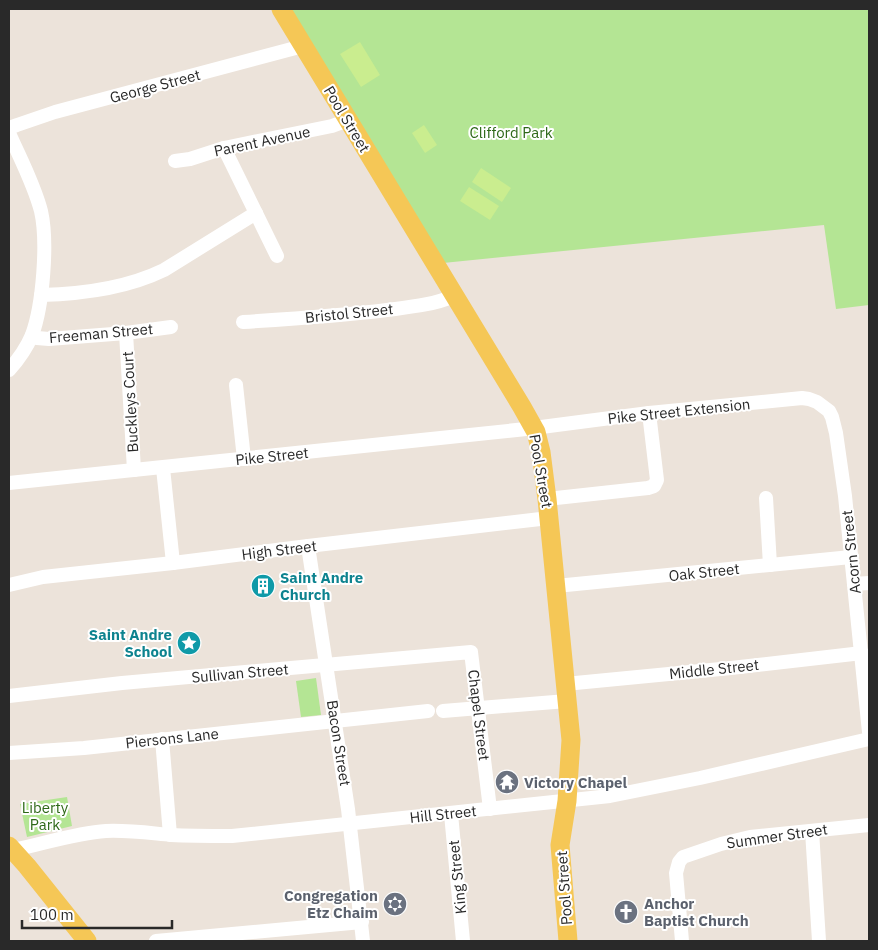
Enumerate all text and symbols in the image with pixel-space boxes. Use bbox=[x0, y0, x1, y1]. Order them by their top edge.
street label: George Street bbox=[108, 65, 202, 107]
street label: Pool Street bbox=[320, 82, 374, 156]
street label: Parent Avenue bbox=[212, 122, 312, 160]
park label: Clifford Park bbox=[469, 123, 553, 142]
street label: Bristol Street bbox=[304, 299, 394, 327]
street label: Freeman Street bbox=[48, 319, 154, 347]
street label: Buckleys Court bbox=[118, 351, 142, 453]
street label: Pike Street Extension bbox=[607, 394, 751, 428]
street label: Pool Street bbox=[525, 433, 557, 509]
street label: Pike Street bbox=[234, 443, 310, 469]
street label: Acorn Street bbox=[837, 509, 865, 595]
street label: High Street bbox=[240, 536, 318, 564]
street label: Oak Street bbox=[668, 559, 740, 585]
place label: Saint Andre Church bbox=[280, 568, 363, 604]
building icon: Saint Andre Church bbox=[250, 573, 276, 599]
place label: Saint Andre School bbox=[89, 625, 172, 661]
place icon: Saint Andre School bbox=[176, 630, 202, 656]
street label: Middle Street bbox=[668, 655, 760, 683]
street label: Sullivan Street bbox=[191, 659, 289, 687]
street label: Chapel Street bbox=[464, 668, 494, 762]
street label: Bacon Street bbox=[323, 699, 355, 787]
street label: Piersons Lane bbox=[124, 724, 220, 752]
temple icon: Victory Chapel bbox=[494, 769, 520, 795]
place label: Victory Chapel bbox=[524, 773, 627, 792]
park label: Liberty Park bbox=[22, 798, 69, 834]
street label: Hill Street bbox=[409, 801, 477, 827]
street label: Summer Street bbox=[725, 820, 829, 852]
street label: King Street bbox=[444, 839, 470, 915]
street label: Pool Street bbox=[552, 850, 576, 926]
place label: Congregation Etz Chaim bbox=[284, 886, 378, 922]
synagogue icon: Congregation Etz Chaim bbox=[382, 891, 408, 917]
place label: Anchor Baptist Church bbox=[644, 894, 749, 930]
scale bar bbox=[22, 898, 172, 930]
church icon: Anchor Baptist Church bbox=[613, 899, 639, 925]
text: 100 m bbox=[30, 905, 74, 924]

